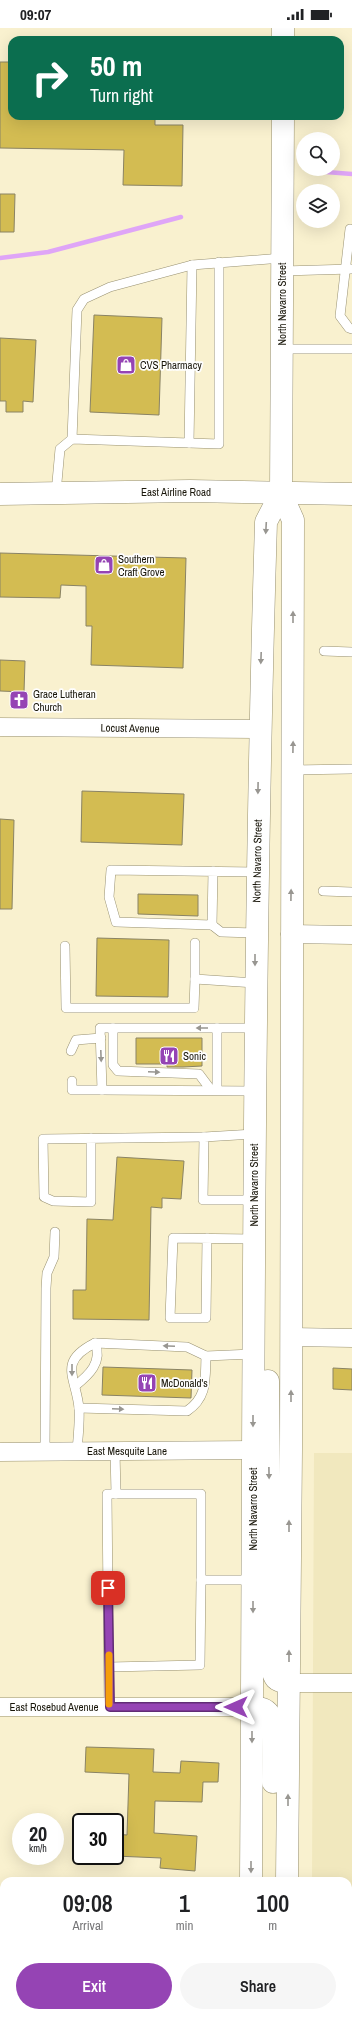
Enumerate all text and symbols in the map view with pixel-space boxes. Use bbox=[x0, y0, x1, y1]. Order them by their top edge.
text: 09:07 bbox=[20, 4, 51, 25]
text: 50 m bbox=[90, 47, 142, 85]
icon: right bbox=[24, 52, 76, 104]
text: Turn right bbox=[90, 83, 153, 108]
map controls bbox=[296, 132, 340, 228]
button: search bbox=[296, 132, 340, 176]
button: layers bbox=[296, 184, 340, 228]
street label: North Navarro Street bbox=[275, 262, 289, 346]
shop icon: CVS Pharmacy bbox=[115, 354, 137, 376]
place label: CVS Pharmacy bbox=[140, 358, 202, 372]
street label: East Airline Road bbox=[141, 485, 211, 499]
one-way arrow bbox=[262, 522, 269, 534]
place label: Southern Craft Grove bbox=[118, 552, 165, 579]
shop icon: Southern Craft Grove bbox=[93, 554, 115, 576]
one-way arrow bbox=[290, 610, 296, 623]
one-way arrow bbox=[258, 652, 265, 664]
place label: Grace Lutheran Church bbox=[33, 687, 96, 714]
church icon: Grace Lutheran Church bbox=[8, 689, 30, 711]
street label: Locust Avenue bbox=[100, 720, 160, 736]
one-way arrow bbox=[290, 740, 296, 753]
one-way arrow bbox=[255, 782, 261, 795]
street label: North Navarro Street bbox=[249, 819, 265, 903]
one-way arrow bbox=[288, 888, 294, 901]
one-way arrow bbox=[252, 954, 258, 967]
one-way arrow bbox=[195, 1025, 208, 1031]
restaurant icon: Sonic bbox=[158, 1045, 180, 1067]
place label: Sonic bbox=[183, 1049, 207, 1063]
one-way arrow bbox=[98, 1050, 105, 1062]
one-way arrow bbox=[148, 1069, 161, 1075]
street label: North Navarro Street bbox=[247, 1143, 261, 1227]
one-way arrow bbox=[162, 1343, 175, 1349]
one-way arrow bbox=[69, 1364, 75, 1377]
restaurant icon: McDonald's bbox=[136, 1372, 158, 1394]
place label: McDonald's bbox=[161, 1376, 208, 1390]
one-way arrow bbox=[288, 1389, 294, 1402]
one-way arrow bbox=[112, 1406, 125, 1412]
one-way arrow bbox=[250, 1415, 256, 1428]
street label: East Mesquite Lane bbox=[87, 1444, 167, 1458]
street label: North Navarro Street bbox=[246, 1467, 260, 1551]
one-way arrow bbox=[266, 1467, 272, 1480]
one-way arrow bbox=[286, 1519, 292, 1532]
pin bbox=[91, 1571, 125, 1605]
icon: arrive bbox=[97, 1577, 119, 1599]
one-way arrow bbox=[250, 1601, 256, 1614]
one-way arrow bbox=[286, 1649, 292, 1662]
position arrow bbox=[215, 1686, 257, 1728]
street label: East Rosebud Avenue bbox=[9, 1700, 99, 1714]
one-way arrow bbox=[249, 1731, 255, 1744]
one-way arrow bbox=[285, 1793, 291, 1806]
speed limit sign: 30 bbox=[72, 1813, 124, 1865]
text: 20 bbox=[29, 1820, 47, 1847]
text: km/h bbox=[29, 1842, 47, 1855]
one-way arrow bbox=[248, 1861, 254, 1874]
text: 09:08 bbox=[63, 1887, 113, 1919]
text: 1 bbox=[179, 1887, 190, 1919]
text: 100 bbox=[256, 1887, 289, 1919]
text: Arrival bbox=[72, 1917, 103, 1934]
text: min bbox=[176, 1917, 193, 1934]
text: m bbox=[268, 1917, 277, 1934]
button: Exit bbox=[16, 1963, 172, 2009]
button: Share bbox=[180, 1963, 336, 2009]

